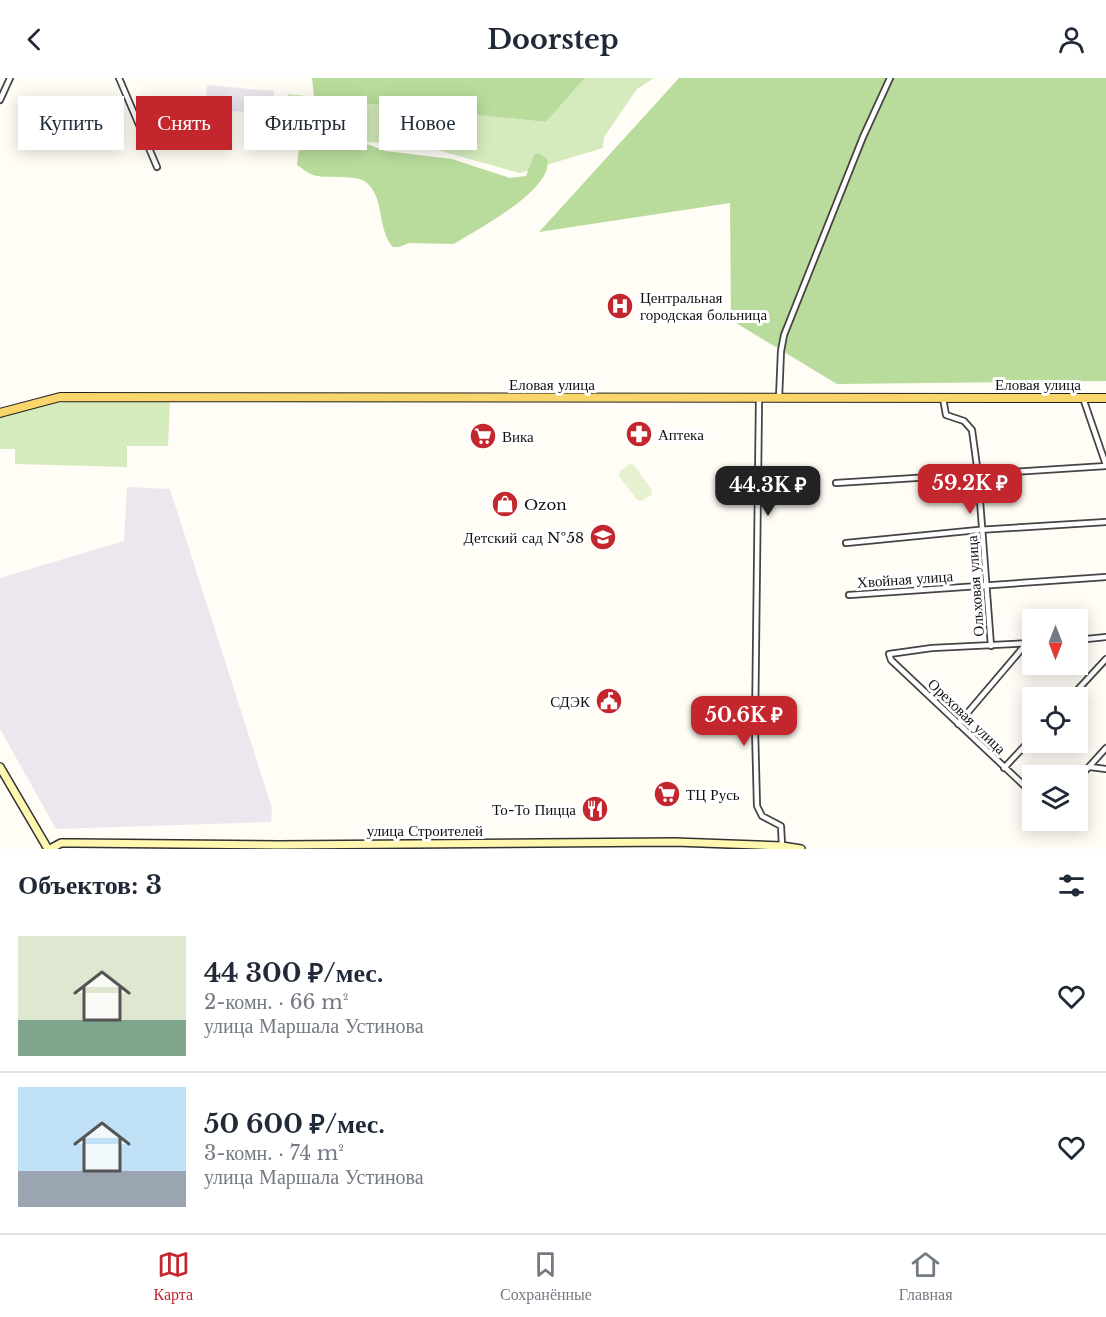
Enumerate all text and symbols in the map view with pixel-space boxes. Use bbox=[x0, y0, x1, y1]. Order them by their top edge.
icon: back bbox=[18, 23, 51, 56]
text: Doorstep bbox=[487, 23, 619, 56]
icon: person bbox=[1055, 23, 1088, 56]
chip: Купить bbox=[18, 96, 124, 150]
chip: Снять bbox=[136, 96, 232, 150]
chip: Фильтры bbox=[244, 96, 367, 150]
chip: Новое bbox=[379, 96, 477, 150]
place label: Центральная городская больница bbox=[640, 288, 767, 324]
hospital icon: Центральная городская больница bbox=[605, 291, 635, 321]
street label: Еловая улица bbox=[509, 375, 595, 394]
street label: Еловая улица bbox=[995, 375, 1081, 394]
pharmacy icon: Аптека bbox=[624, 419, 654, 449]
supermarket icon: Вика bbox=[468, 421, 498, 451]
place label: Аптека bbox=[658, 425, 704, 444]
place label: Вика bbox=[502, 427, 534, 446]
pin: 59.2K ₽ bbox=[915, 464, 1025, 515]
pin: 44.3K ₽ bbox=[713, 466, 823, 517]
text: 59.2K ₽ bbox=[932, 471, 1008, 495]
text: 44.3K ₽ bbox=[729, 473, 807, 497]
shop icon: Ozon bbox=[490, 489, 520, 519]
place label: Ozon bbox=[524, 495, 567, 514]
school or university icon: Детский сад №58 bbox=[588, 522, 618, 552]
place label: Детский сад №58 bbox=[464, 528, 584, 547]
street label: Ольховая улица bbox=[962, 534, 988, 637]
street label: Хвойная улица bbox=[856, 566, 954, 592]
north arrow bbox=[1022, 609, 1088, 675]
map controls bbox=[1022, 609, 1088, 831]
street label: Ореховая улица bbox=[924, 674, 1010, 758]
public building icon: СДЭК bbox=[594, 686, 624, 716]
button: locate bbox=[1022, 687, 1088, 753]
place label: СДЭК bbox=[550, 692, 591, 711]
pin: 50.6K ₽ bbox=[689, 696, 799, 747]
text: 50.6K ₽ bbox=[705, 703, 783, 727]
button: layers bbox=[1022, 765, 1088, 831]
supermarket icon: ТЦ Русь bbox=[652, 779, 682, 809]
place label: ТЦ Русь bbox=[686, 785, 740, 804]
restaurant icon: То-То Пицца bbox=[580, 794, 610, 824]
place label: То-То Пицца bbox=[492, 800, 576, 819]
street label: улица Строителей bbox=[367, 821, 483, 840]
text: Объектов: 3 bbox=[18, 869, 162, 901]
icon: filters bbox=[1055, 869, 1088, 902]
text: 44 300 ₽/мес. bbox=[204, 957, 384, 989]
icon: home bbox=[66, 960, 138, 1032]
icon: heart bbox=[1055, 980, 1088, 1013]
text: 2-комн. · 66 m² bbox=[204, 990, 348, 1014]
text: улица Маршала Устинова bbox=[204, 1014, 424, 1038]
text: 50 600 ₽/мес. bbox=[204, 1108, 385, 1140]
icon: home bbox=[66, 1111, 138, 1183]
icon: heart bbox=[1055, 1131, 1088, 1164]
text: 3-комн. · 74 m² bbox=[204, 1141, 344, 1165]
text: улица Маршала Устинова bbox=[204, 1165, 424, 1189]
tab: Карта bbox=[153, 1248, 193, 1304]
tab: Сохранённые bbox=[500, 1248, 592, 1304]
tab: Главная bbox=[899, 1248, 953, 1304]

